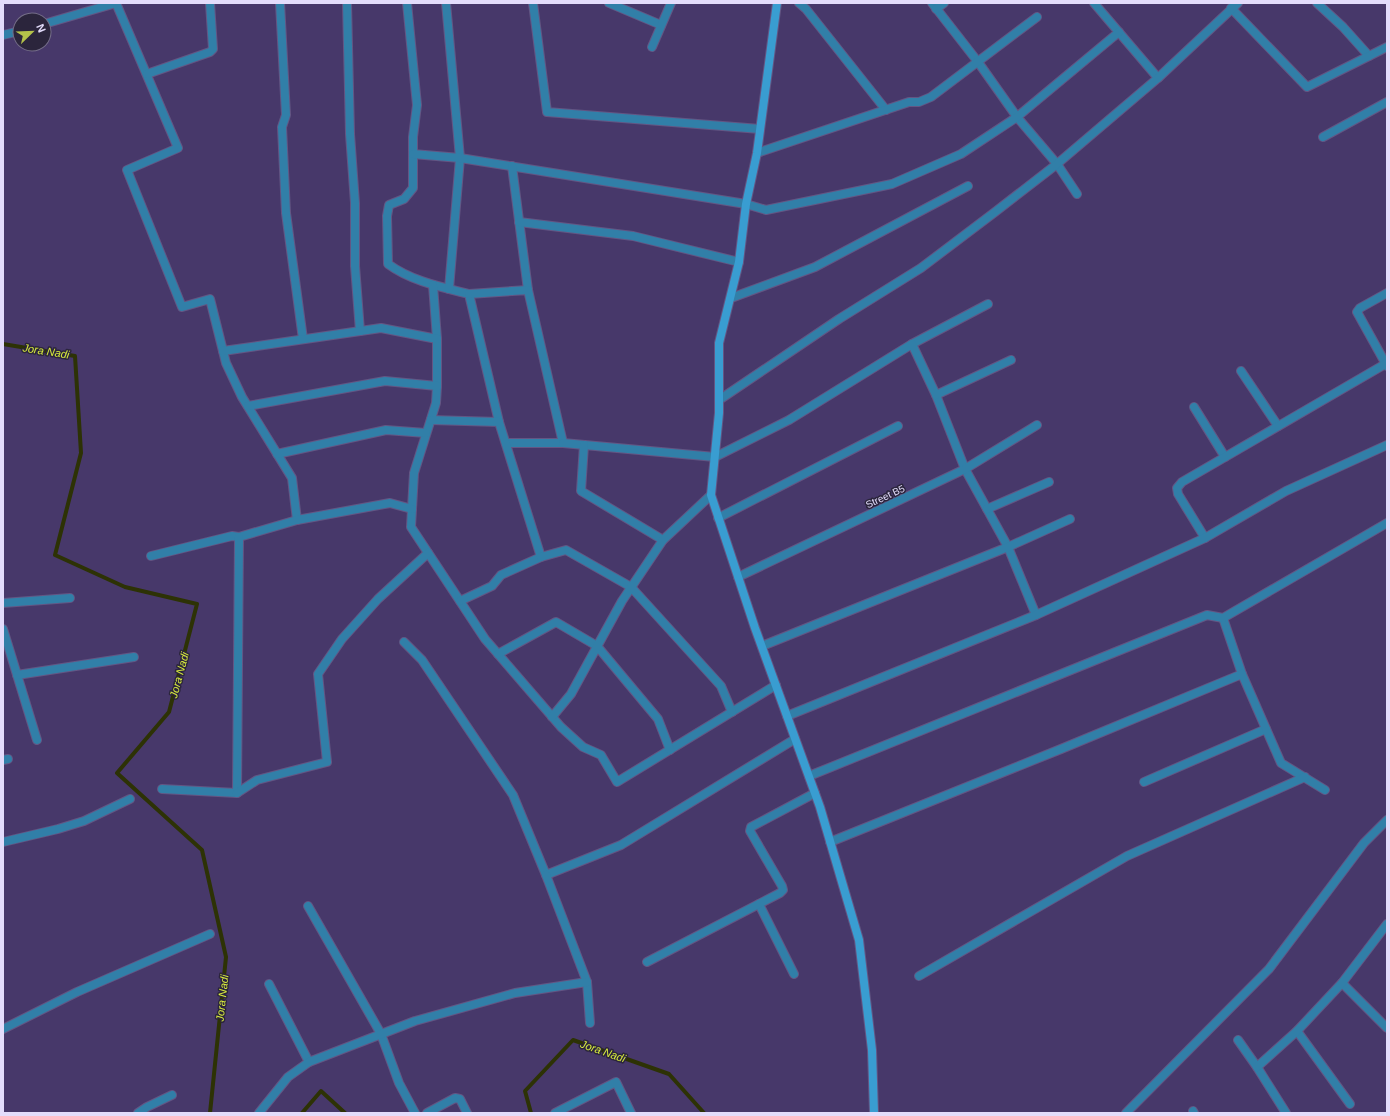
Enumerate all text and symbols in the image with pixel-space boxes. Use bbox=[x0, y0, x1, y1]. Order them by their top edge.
north arrow bbox=[12, 12, 52, 52]
text: N bbox=[34, 22, 48, 34]
water label: Jora Nadi bbox=[21, 341, 71, 361]
street label: Street B5 bbox=[864, 482, 907, 510]
water label: Jora Nadi bbox=[167, 650, 191, 700]
water label: Jora Nadi bbox=[213, 973, 230, 1023]
water label: Jora Nadi bbox=[578, 1037, 628, 1065]

